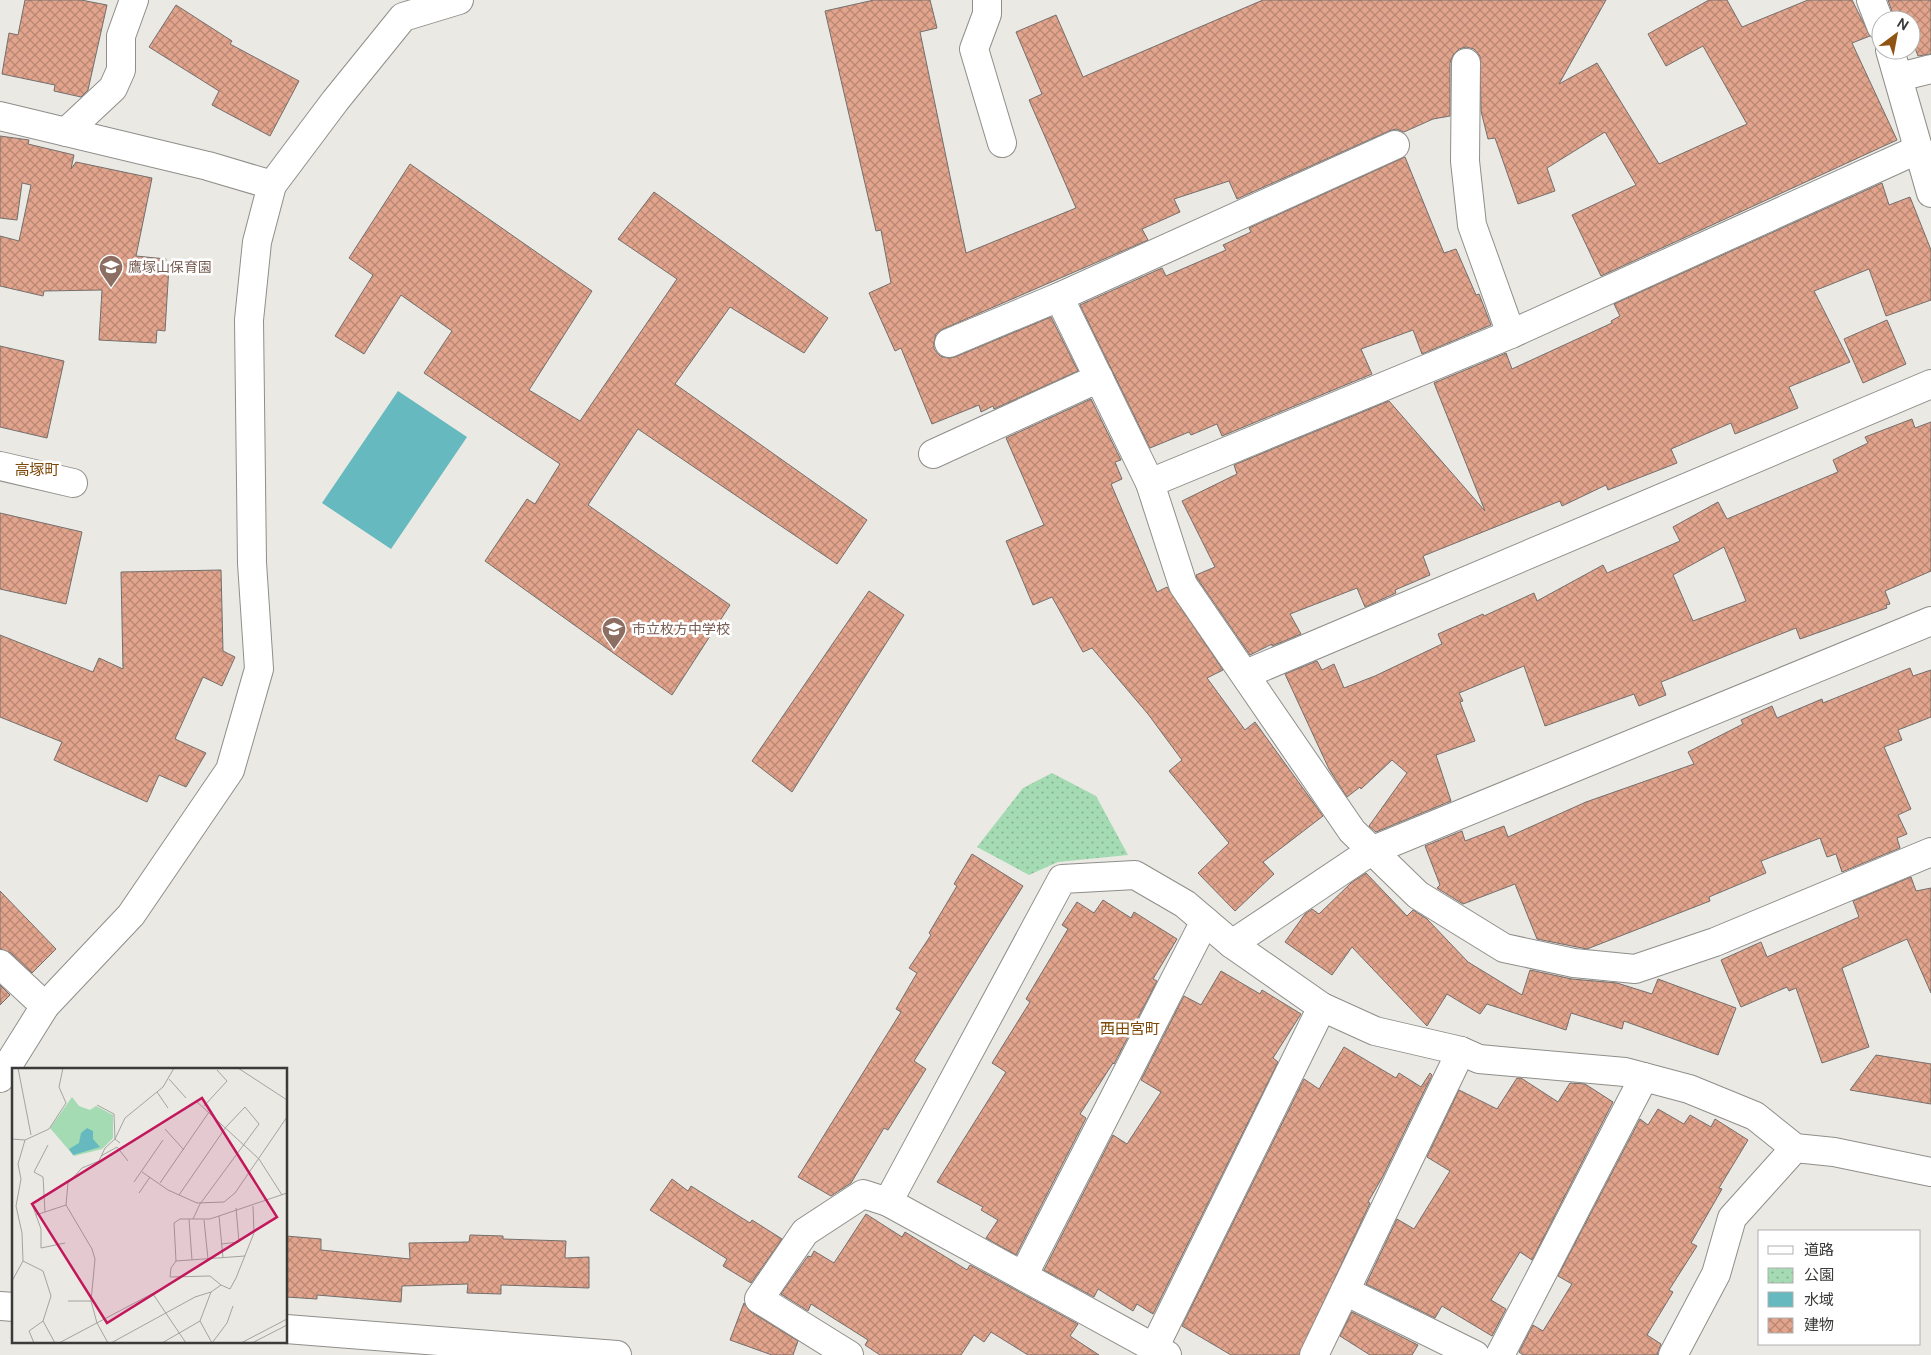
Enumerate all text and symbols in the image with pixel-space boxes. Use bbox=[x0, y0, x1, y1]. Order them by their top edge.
north arrow bbox=[1871, 10, 1921, 60]
text: N bbox=[1894, 14, 1912, 34]
school or university icon: 鷹塚山保育園 bbox=[98, 254, 124, 288]
place label: 鷹塚山保育園 bbox=[128, 258, 212, 276]
district label: 高塚町 bbox=[14, 460, 60, 480]
school or university icon: 市立枚方中学校 bbox=[601, 616, 627, 650]
place label: 市立枚方中学校 bbox=[632, 620, 730, 638]
district label: 西田宮町 bbox=[1100, 1019, 1160, 1039]
inset map bbox=[12, 1068, 288, 1342]
legend bbox=[1758, 1230, 1921, 1345]
text: 道路 bbox=[1804, 1240, 1834, 1260]
text: 公園 bbox=[1804, 1265, 1834, 1285]
text: 水域 bbox=[1804, 1290, 1834, 1310]
text: 建物 bbox=[1804, 1315, 1834, 1335]

